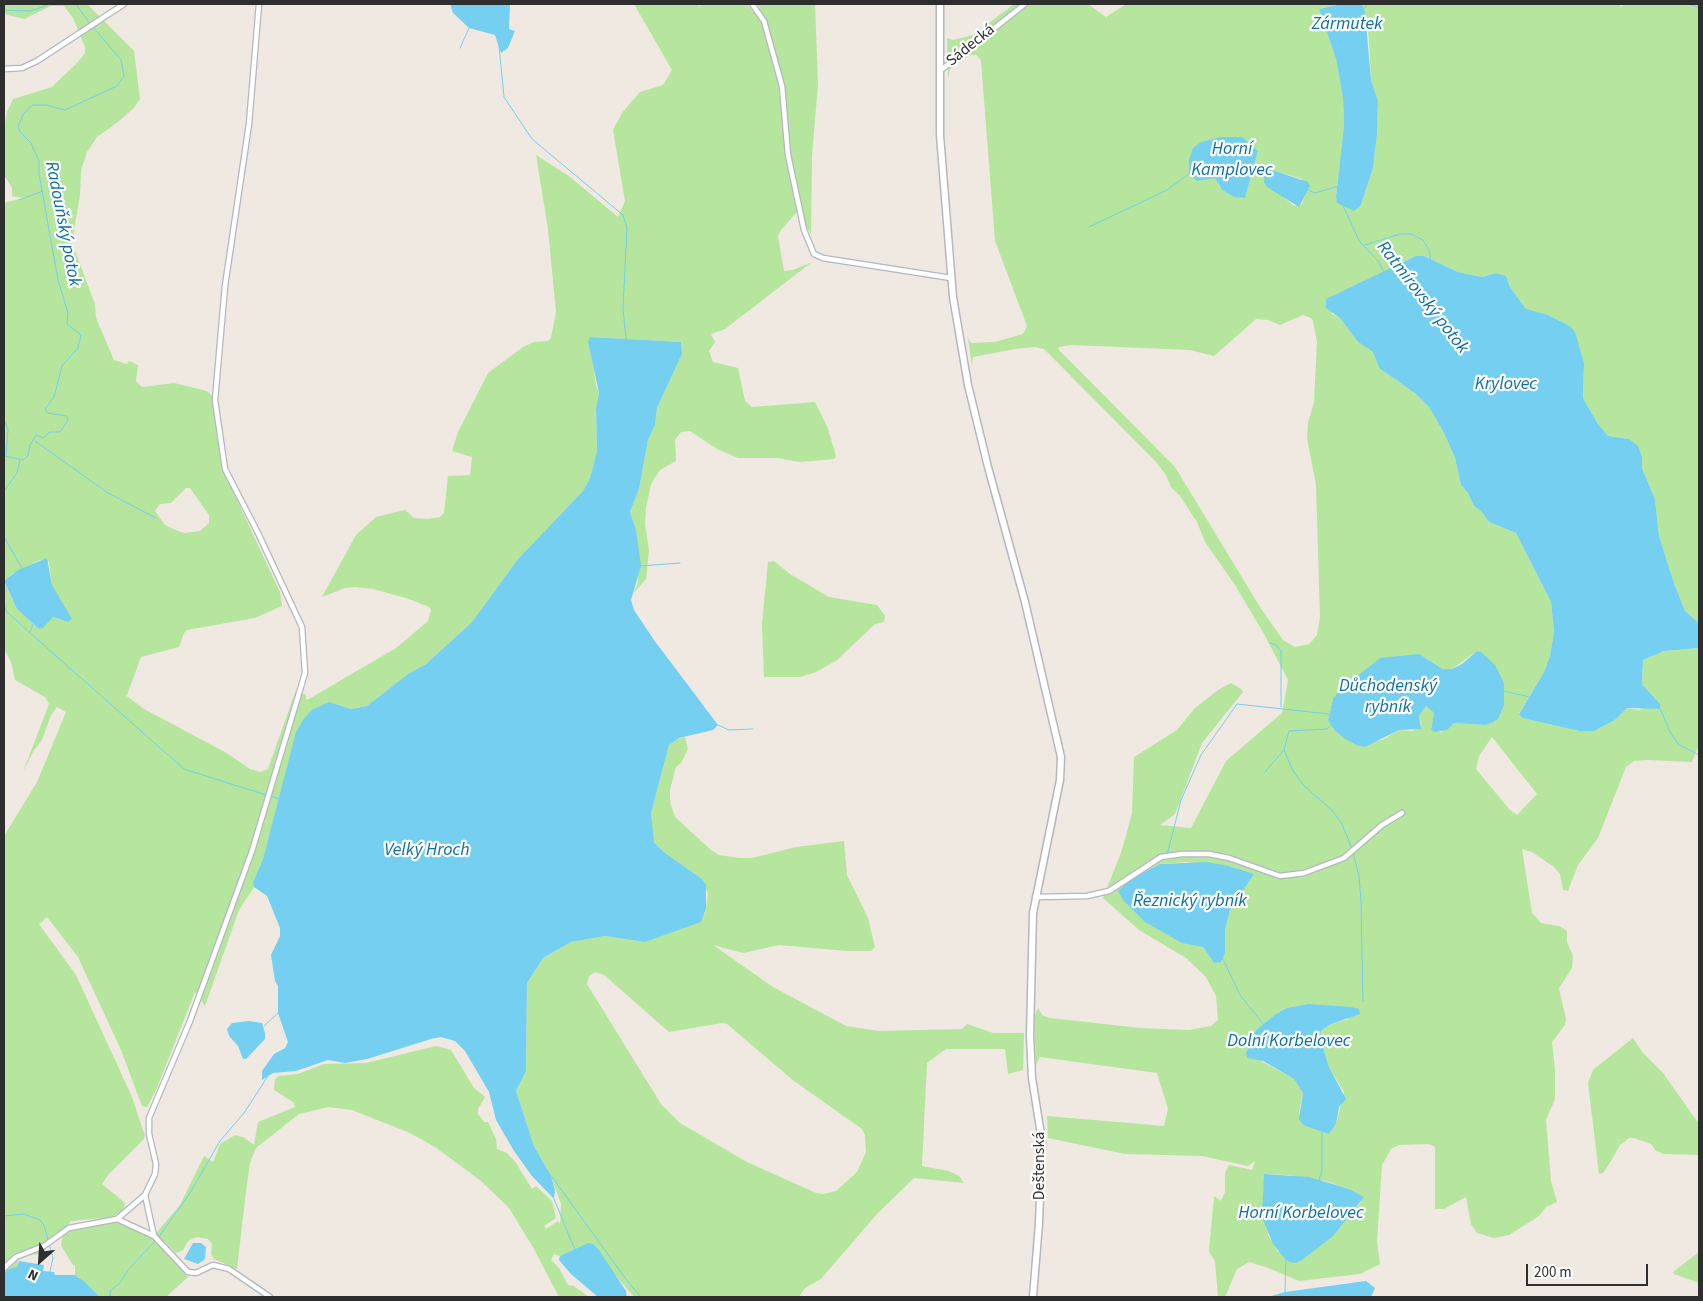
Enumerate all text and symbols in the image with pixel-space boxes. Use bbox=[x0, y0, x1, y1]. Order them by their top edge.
water label: Zármutek bbox=[1311, 14, 1383, 36]
street label: Sádecká bbox=[943, 21, 999, 71]
water label: Horní Kamplovec bbox=[1191, 139, 1273, 182]
water label: Radouňský potok bbox=[39, 160, 85, 288]
water label: Ratmírovský potok bbox=[1371, 237, 1473, 359]
water label: Krylovec bbox=[1475, 374, 1537, 396]
water label: Důchodenský rybník bbox=[1339, 676, 1437, 719]
water label: Velký Hroch bbox=[384, 840, 470, 862]
water label: Řeznický rybník bbox=[1133, 891, 1247, 913]
water label: Dolní Korbelovec bbox=[1227, 1031, 1351, 1053]
street label: Deštenská bbox=[1030, 1132, 1050, 1200]
water label: Horní Korbelovec bbox=[1238, 1203, 1364, 1225]
north arrow bbox=[15, 1236, 65, 1286]
scale bar bbox=[1528, 1254, 1650, 1286]
text: 200 m bbox=[1534, 1262, 1572, 1283]
text: N bbox=[25, 1263, 42, 1286]

